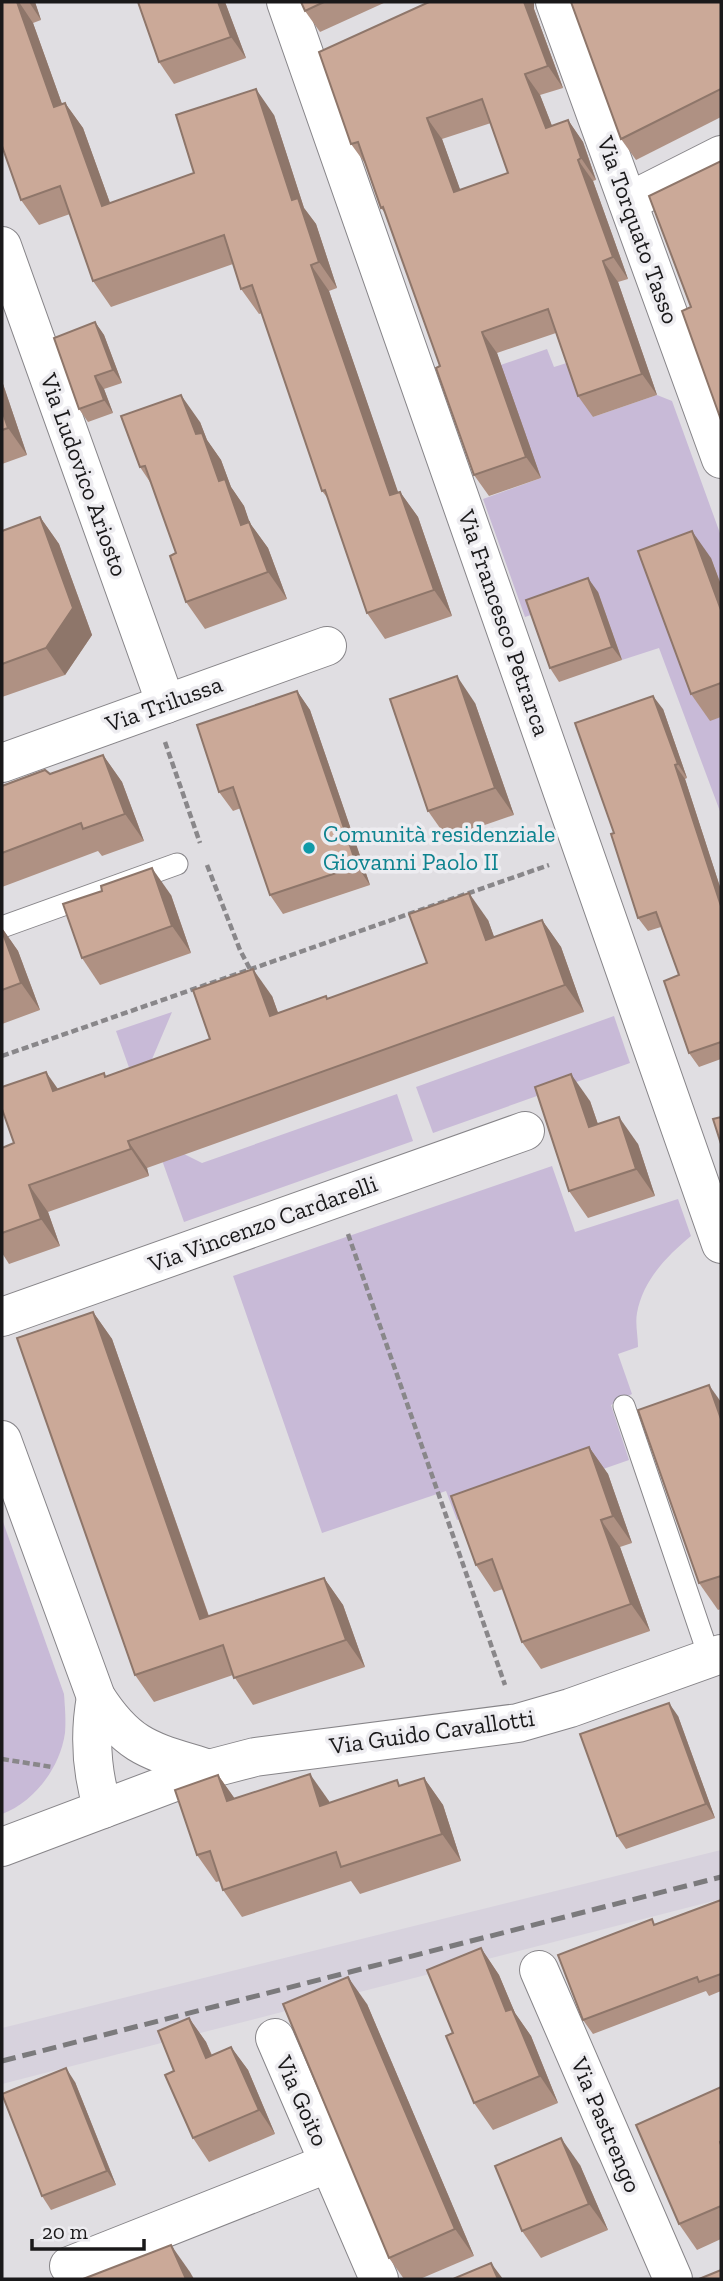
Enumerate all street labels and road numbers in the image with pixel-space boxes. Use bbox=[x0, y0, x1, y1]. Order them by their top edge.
street label: Via Torquato Tasso bbox=[591, 131, 686, 328]
street label: Via Ludovico Ariosto bbox=[34, 369, 135, 580]
street label: Via Francesco Petrarca bbox=[452, 505, 557, 740]
street label: Via Trilussa bbox=[101, 669, 227, 738]
street label: Via Vincenzo Cardarelli bbox=[144, 1169, 381, 1279]
street label: Via Guido Cavallotti bbox=[327, 1703, 536, 1760]
street label: Via Goito bbox=[269, 2050, 335, 2150]
street label: Via Pastrengo bbox=[565, 2052, 648, 2197]

